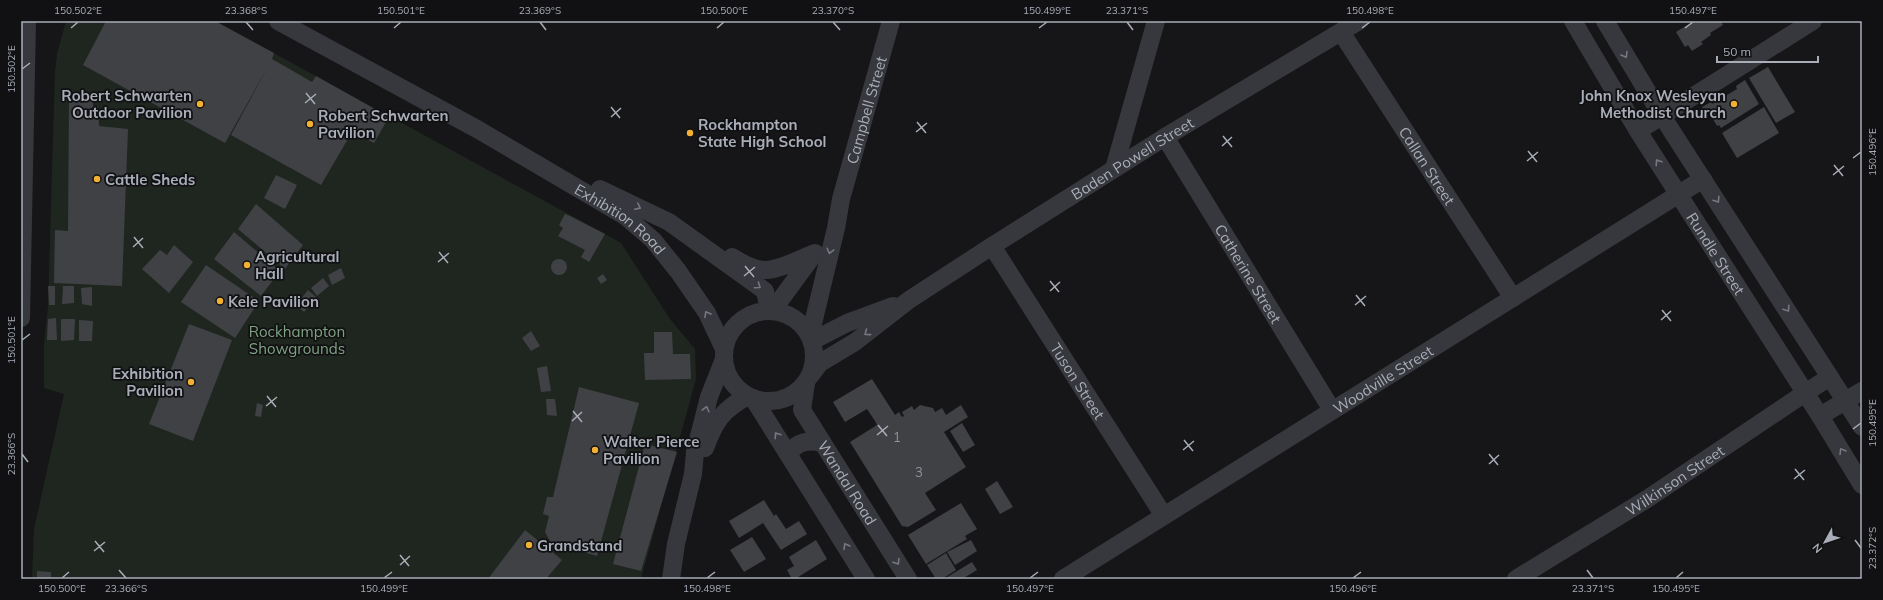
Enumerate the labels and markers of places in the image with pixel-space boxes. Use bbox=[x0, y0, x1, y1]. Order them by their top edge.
place label: Robert Schwarten Outdoor Pavilion bbox=[61, 86, 192, 122]
place label: John Knox Wesleyan Methodist Church bbox=[1579, 86, 1726, 122]
marker: Robert Schwarten Outdoor Pavilion bbox=[195, 99, 205, 109]
marker: John Knox Wesleyan Methodist Church bbox=[1729, 99, 1739, 109]
place label: Robert Schwarten Pavilion bbox=[318, 106, 449, 142]
place label: Rockhampton State High School bbox=[698, 115, 827, 151]
marker: Robert Schwarten Pavilion bbox=[305, 119, 315, 129]
marker: Rockhampton State High School bbox=[685, 128, 695, 138]
place label: Cattle Sheds bbox=[105, 170, 195, 189]
marker: Cattle Sheds bbox=[92, 174, 102, 184]
place label: Agricultural Hall bbox=[255, 247, 339, 283]
marker: Agricultural Hall bbox=[242, 260, 252, 270]
place label: Kele Pavilion bbox=[228, 292, 319, 311]
marker: Kele Pavilion bbox=[215, 296, 225, 306]
place label: Exhibition Pavilion bbox=[112, 364, 183, 400]
marker: Exhibition Pavilion bbox=[186, 377, 196, 387]
place label: Walter Pierce Pavilion bbox=[603, 432, 700, 468]
marker: Walter Pierce Pavilion bbox=[590, 445, 600, 455]
place label: Grandstand bbox=[537, 536, 622, 555]
marker: Grandstand bbox=[524, 540, 534, 550]

